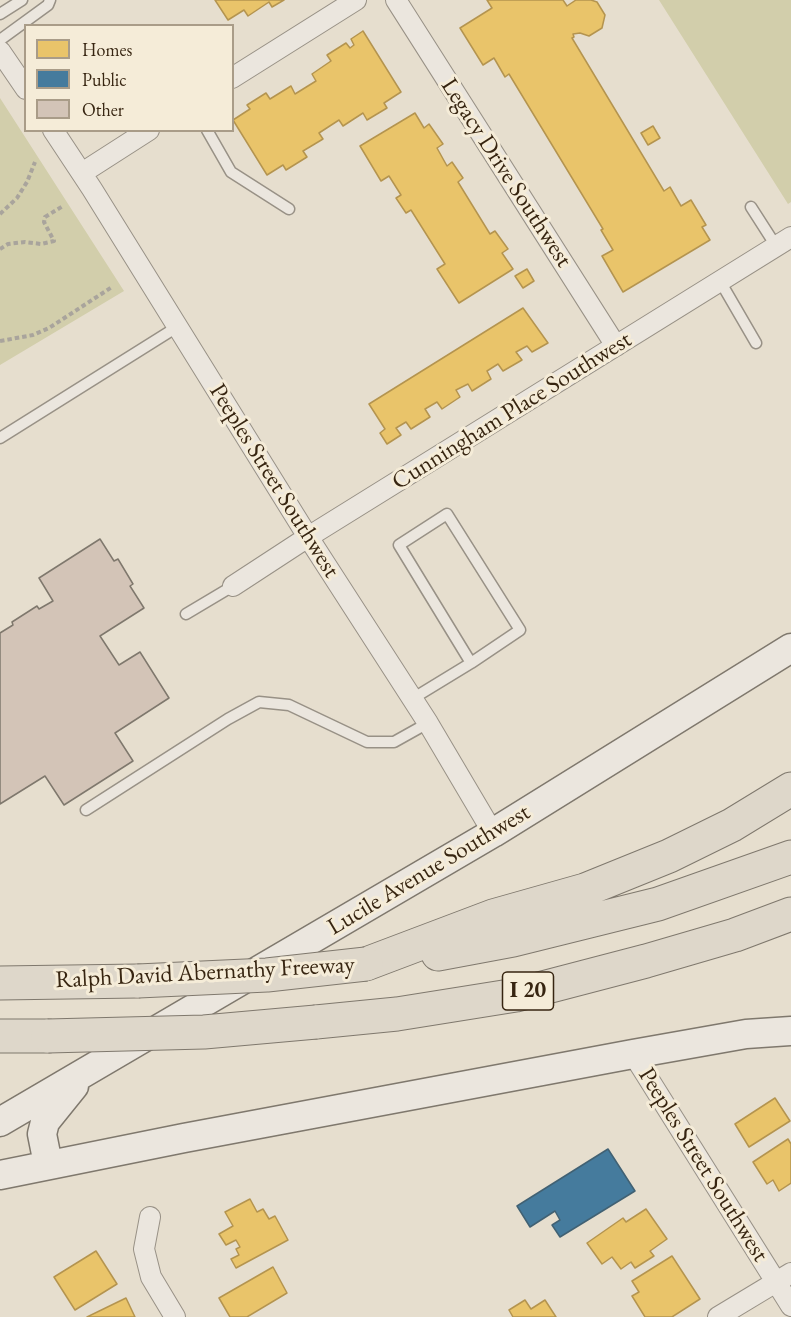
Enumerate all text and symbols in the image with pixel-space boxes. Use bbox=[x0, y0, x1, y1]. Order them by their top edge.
legend bbox=[24, 24, 234, 132]
text: Homes bbox=[82, 38, 132, 61]
text: Public bbox=[82, 68, 126, 91]
street label: Legacy Drive Southwest bbox=[434, 73, 578, 273]
text: Other bbox=[82, 98, 124, 121]
street label: Cunningham Place Southwest bbox=[387, 325, 637, 497]
street label: Peeples Street Southwest bbox=[203, 379, 345, 583]
street label: Lucile Avenue Southwest bbox=[322, 798, 536, 942]
street label: Ralph David Abernathy Freeway bbox=[55, 951, 355, 995]
road number: I 20 bbox=[502, 972, 554, 1010]
street label: Peeples Street Southwest bbox=[632, 1063, 774, 1267]

